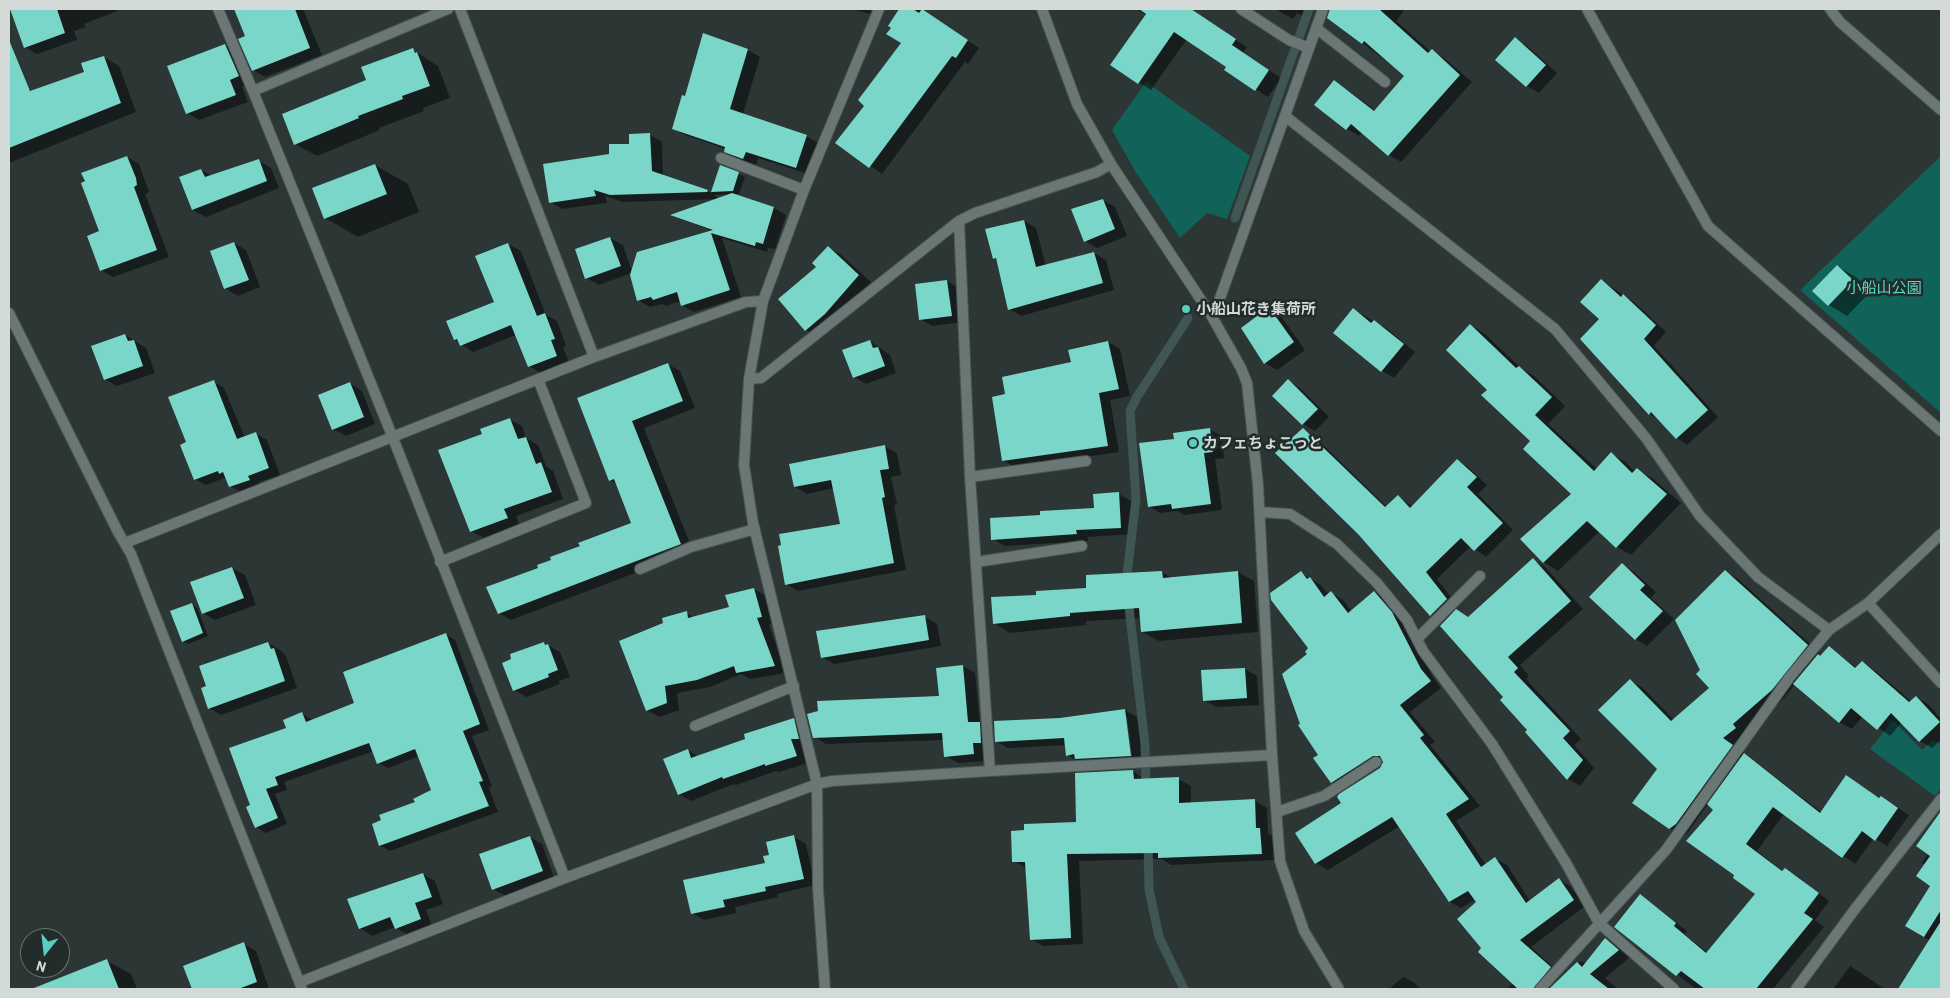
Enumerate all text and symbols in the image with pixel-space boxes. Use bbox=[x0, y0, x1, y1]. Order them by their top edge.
park label: 小船山公園 bbox=[1847, 279, 1921, 297]
place label: 小船山花き集荷所 bbox=[1196, 300, 1316, 318]
marker: 小船山花き集荷所 bbox=[1180, 303, 1192, 315]
place label: カフェちょこっと bbox=[1203, 434, 1323, 452]
marker: カフェちょこっと bbox=[1187, 437, 1199, 449]
north arrow bbox=[20, 928, 70, 978]
text: N bbox=[34, 957, 48, 976]

